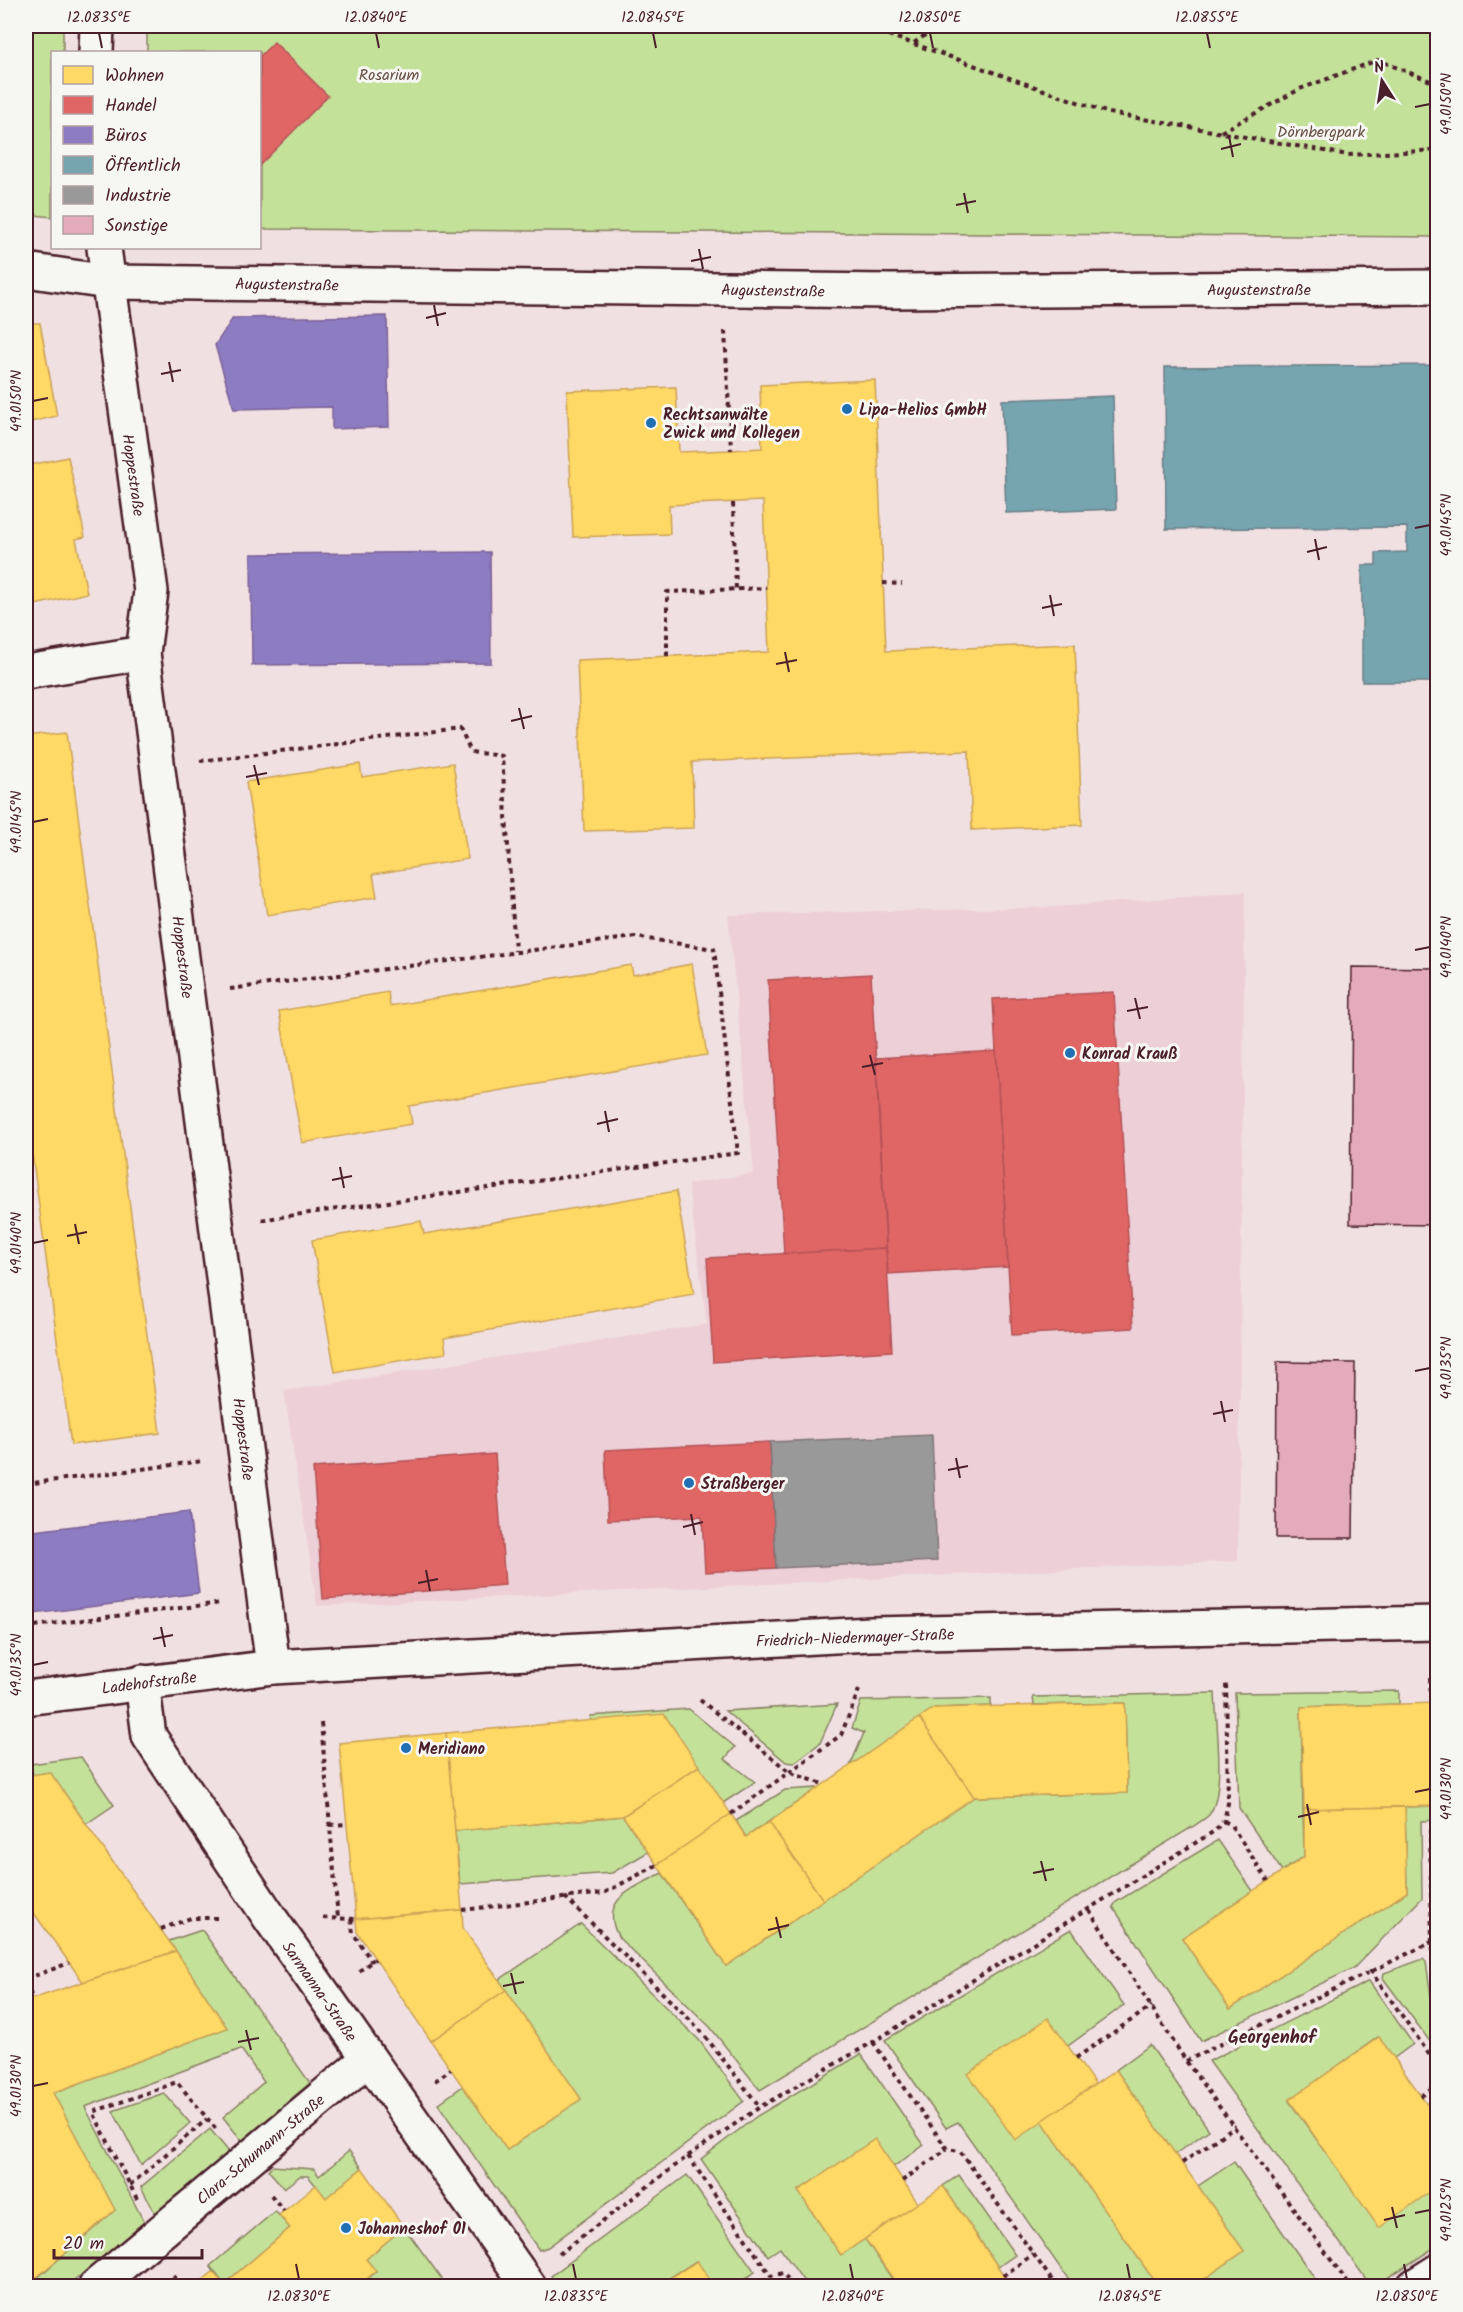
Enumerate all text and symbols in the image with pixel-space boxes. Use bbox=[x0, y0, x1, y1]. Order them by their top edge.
text: 12.0835°E bbox=[67, 6, 132, 30]
text: 12.0840°E bbox=[344, 6, 409, 30]
text: 12.0845°E bbox=[621, 6, 686, 30]
text: 12.0850°E bbox=[899, 6, 963, 30]
text: 12.0855°E bbox=[1175, 6, 1240, 30]
legend bbox=[51, 51, 261, 249]
north arrow bbox=[1352, 51, 1412, 111]
text: N bbox=[1372, 55, 1387, 81]
text: Wohnen bbox=[105, 62, 164, 91]
park label: Rosarium bbox=[359, 63, 419, 88]
text: 49.0150°N bbox=[1435, 73, 1459, 135]
text: Handel bbox=[105, 92, 157, 121]
park label: Dörnbergpark bbox=[1277, 120, 1365, 145]
text: Büros bbox=[105, 122, 147, 151]
text: Öffentlich bbox=[105, 152, 181, 181]
text: Industrie bbox=[105, 182, 171, 211]
text: Sonstige bbox=[105, 212, 168, 241]
street label: Augustenstraße bbox=[235, 272, 339, 299]
street label: Augustenstraße bbox=[721, 278, 825, 305]
street label: Augustenstraße bbox=[1207, 278, 1311, 303]
text: 49.0150°N bbox=[5, 370, 29, 432]
place label: Lipa-Helios GmbH bbox=[859, 398, 987, 423]
marker: Lipa-Helios GmbH bbox=[840, 402, 854, 416]
place label: Rechtsanwälte Zwick und Kollegen bbox=[663, 403, 800, 446]
marker: Rechtsanwälte Zwick und Kollegen bbox=[644, 416, 658, 430]
street label: Hoppestraße bbox=[114, 432, 151, 518]
text: 49.0145°N bbox=[1435, 494, 1459, 556]
text: 49.0145°N bbox=[5, 791, 29, 853]
street label: Hoppestraße bbox=[164, 915, 199, 1000]
text: 49.0140°N bbox=[1435, 916, 1459, 978]
place label: Konrad Krauß bbox=[1082, 1042, 1177, 1067]
marker: Konrad Krauß bbox=[1063, 1046, 1077, 1060]
text: 49.0140°N bbox=[5, 1212, 29, 1274]
text: 49.0135°N bbox=[1435, 1336, 1459, 1400]
street label: Hoppestraße bbox=[225, 1397, 260, 1482]
place label: Straßberger bbox=[701, 1472, 786, 1497]
marker: Straßberger bbox=[682, 1476, 696, 1490]
street label: Friedrich-Niedermayer-Straße bbox=[755, 1623, 955, 1654]
text: 49.0135°N bbox=[5, 1633, 29, 1697]
street label: Ladehofstraße bbox=[100, 1665, 198, 1702]
place label: Meridiano bbox=[418, 1737, 485, 1762]
marker: Meridiano bbox=[399, 1741, 413, 1755]
text: 49.0130°N bbox=[1435, 1758, 1459, 1820]
street label: Sarmanna-Straße bbox=[275, 1937, 363, 2047]
district label: Georgenhof bbox=[1228, 2024, 1318, 2053]
text: 49.0130°N bbox=[5, 2055, 29, 2117]
street label: Clara-Schumann-Straße bbox=[191, 2089, 331, 2212]
text: 49.0125°N bbox=[1435, 2178, 1459, 2242]
place label: Johanneshof 01 bbox=[358, 2217, 466, 2242]
marker: Johanneshof 01 bbox=[339, 2221, 353, 2235]
scale bar bbox=[54, 2222, 202, 2260]
text: 20 m bbox=[63, 2230, 104, 2259]
text: 12.0830°E bbox=[267, 2285, 332, 2309]
text: 12.0835°E bbox=[544, 2285, 609, 2309]
text: 12.0840°E bbox=[821, 2285, 886, 2309]
text: 12.0845°E bbox=[1098, 2285, 1163, 2309]
text: 12.0850°E bbox=[1376, 2285, 1440, 2309]

